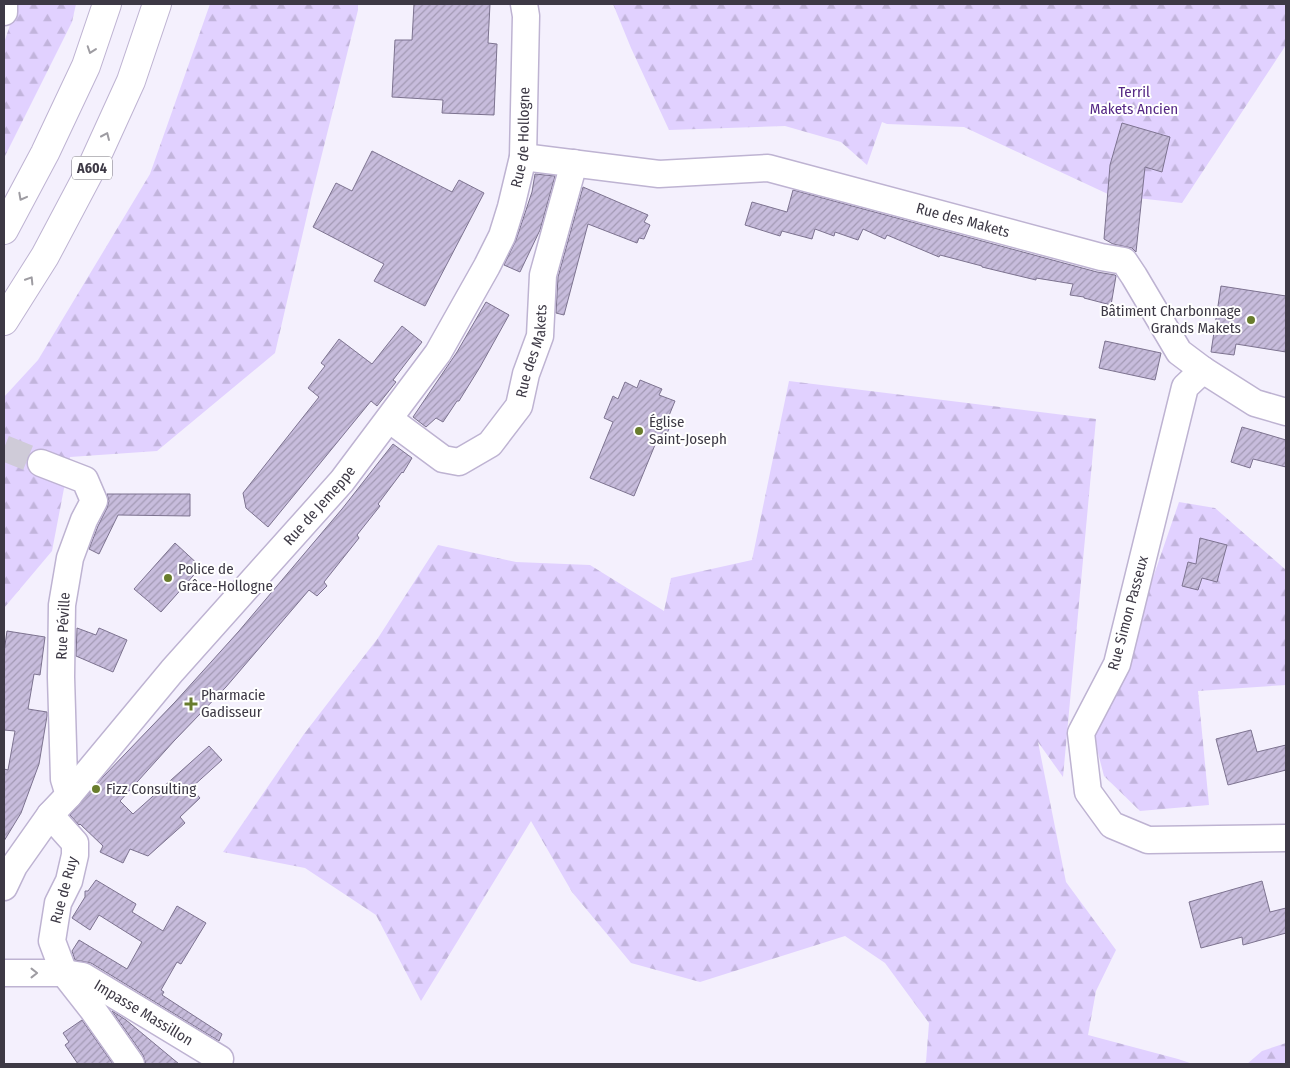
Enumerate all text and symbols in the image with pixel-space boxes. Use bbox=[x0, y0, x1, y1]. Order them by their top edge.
one-way arrow bbox=[87, 45, 97, 54]
park label: Terril Makets Ancien bbox=[1090, 83, 1178, 118]
street label: Rue de Hollogne bbox=[507, 87, 533, 189]
one-way arrow bbox=[99, 132, 110, 141]
road number: A604 bbox=[72, 156, 112, 180]
one-way arrow bbox=[18, 191, 28, 200]
street label: Rue des Makets bbox=[914, 199, 1012, 241]
one-way arrow bbox=[23, 276, 33, 285]
place label: Bâtiment Charbonnage Grands Makets bbox=[1100, 302, 1241, 337]
street label: Rue des Makets bbox=[512, 304, 551, 399]
marker: Bâtiment Charbonnage Grands Makets bbox=[1245, 314, 1257, 326]
place label: Église Saint-Joseph bbox=[649, 413, 727, 448]
marker: Église Saint-Joseph bbox=[633, 425, 645, 437]
street label: Rue de Jemeppe bbox=[280, 462, 359, 549]
street label: Rue Simon Passeux bbox=[1104, 553, 1152, 672]
place label: Police de Grâce-Hollogne bbox=[178, 560, 273, 595]
marker: Police de Grâce-Hollogne bbox=[162, 572, 174, 584]
street label: Rue Péville bbox=[52, 592, 74, 660]
place label: Pharmacie Gadisseur bbox=[201, 686, 266, 721]
marker: Pharmacie Gadisseur bbox=[185, 698, 197, 710]
place label: Fizz Consulting bbox=[106, 780, 196, 798]
marker: Fizz Consulting bbox=[90, 783, 102, 795]
street label: Rue de Ruy bbox=[46, 854, 82, 925]
one-way arrow bbox=[30, 968, 38, 978]
street label: Impasse Massillon bbox=[91, 976, 196, 1049]

